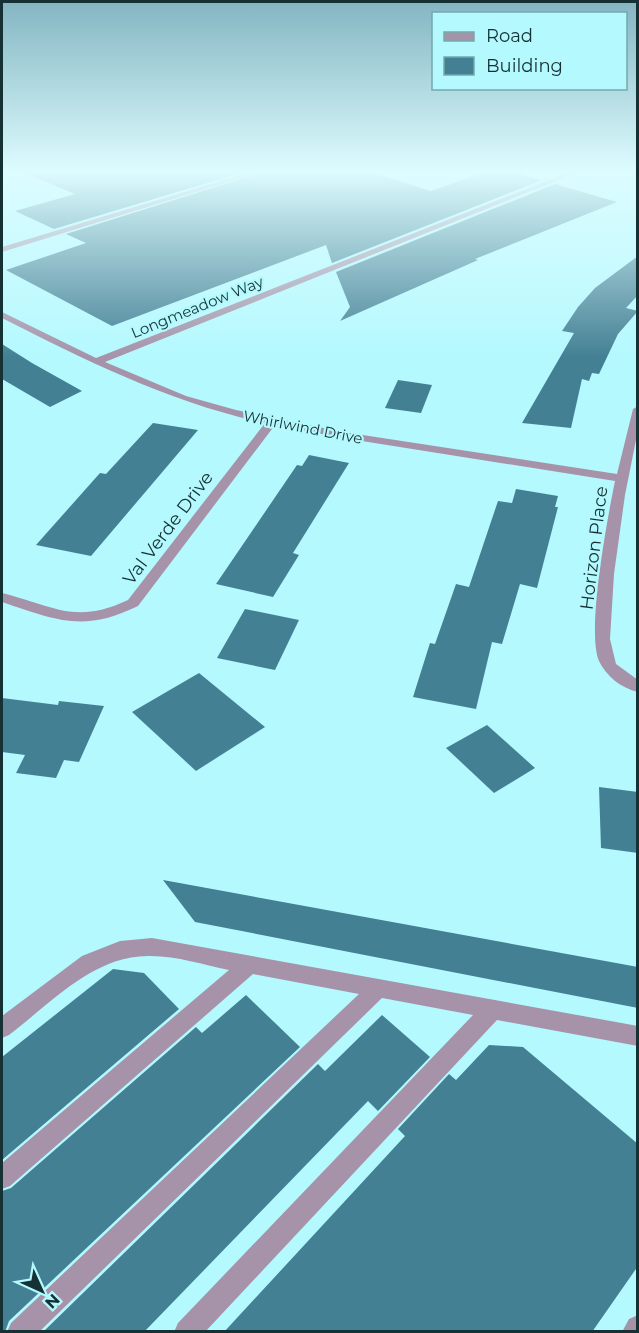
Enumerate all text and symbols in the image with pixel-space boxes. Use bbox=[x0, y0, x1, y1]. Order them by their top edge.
legend bbox=[432, 12, 627, 90]
text: Road bbox=[486, 25, 533, 47]
text: Building bbox=[486, 55, 563, 77]
street label: Longmeadow Way bbox=[128, 271, 267, 342]
street label: Whirlwind Drive bbox=[242, 406, 364, 448]
street label: Val Verde Drive bbox=[118, 467, 218, 589]
street label: Horizon Place bbox=[576, 485, 613, 611]
north arrow bbox=[12, 1261, 72, 1321]
text: N bbox=[41, 1290, 64, 1313]

